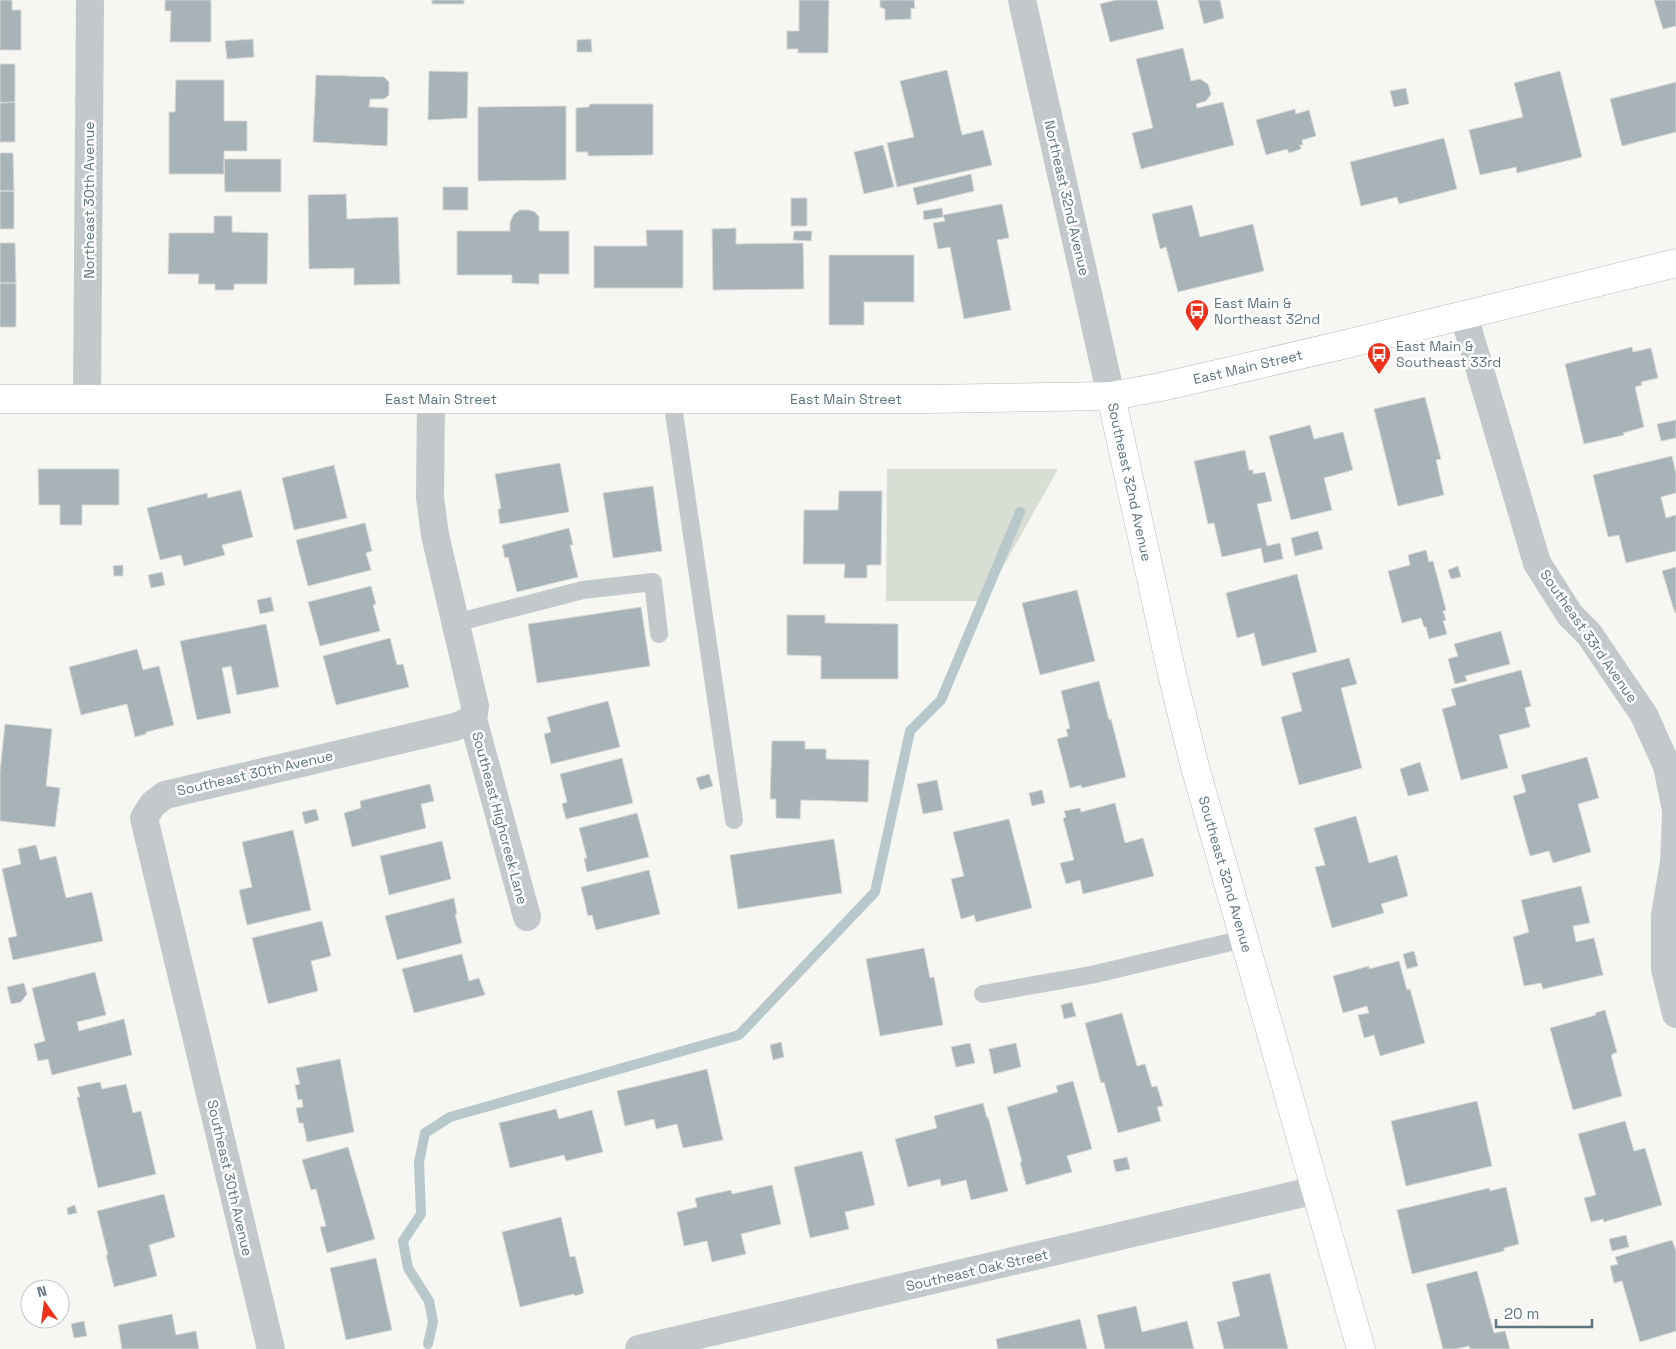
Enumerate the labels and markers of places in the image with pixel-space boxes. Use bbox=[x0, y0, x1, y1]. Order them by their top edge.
place label: East Main & Northeast 32nd bbox=[1214, 294, 1320, 328]
bus stop icon: East Main & Northeast 32nd bbox=[1184, 298, 1210, 332]
place label: East Main & Southeast 33rd bbox=[1396, 337, 1501, 371]
bus stop icon: East Main & Southeast 33rd bbox=[1366, 341, 1392, 375]

